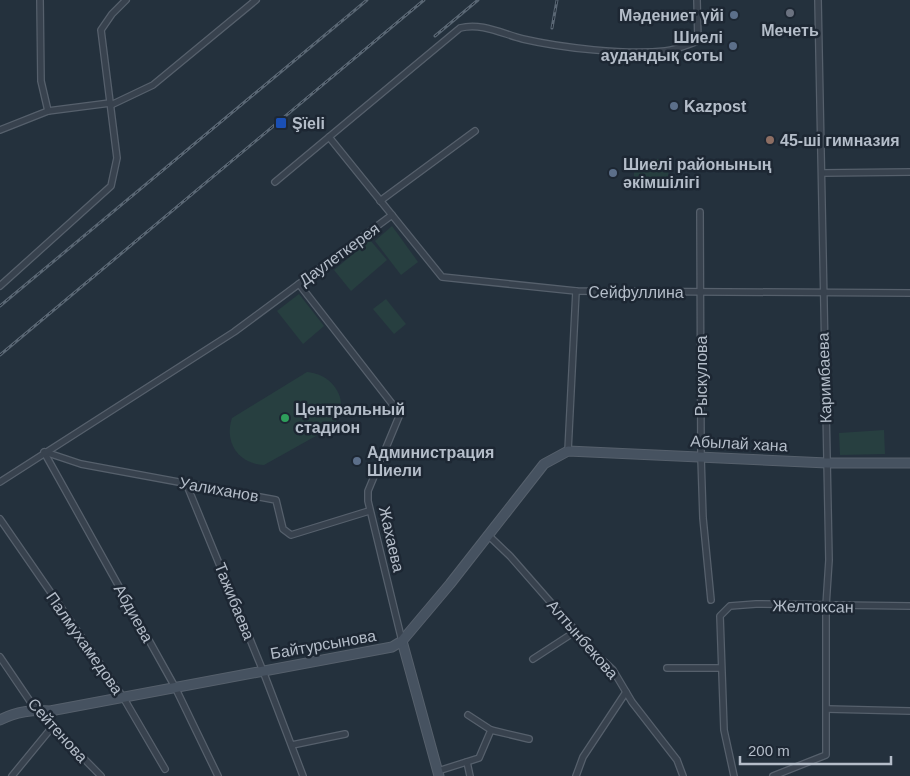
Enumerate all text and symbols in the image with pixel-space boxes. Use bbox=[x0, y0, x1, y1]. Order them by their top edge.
place label: Мәдениет үйі bbox=[619, 7, 724, 24]
marker: Мечеть bbox=[784, 7, 796, 19]
marker: Мәдениет үйі bbox=[728, 9, 740, 21]
place label: Мечеть bbox=[761, 22, 819, 39]
place label: Шиелі аудандық соты bbox=[601, 29, 723, 64]
marker: Шиелі аудандық соты bbox=[727, 40, 739, 52]
place label: Kazpost bbox=[684, 98, 747, 115]
marker: Kazpost bbox=[668, 100, 680, 112]
place label: Şïeli bbox=[292, 115, 325, 132]
marker: Şïeli bbox=[274, 116, 288, 130]
place label: 45-ші гимназия bbox=[780, 132, 900, 149]
marker: 45-ші гимназия bbox=[764, 134, 776, 146]
place label: Шиелі районының әкімшілігі bbox=[623, 156, 772, 191]
marker: Шиелі районының әкімшілігі bbox=[607, 167, 619, 179]
street label: Даулеткерея bbox=[296, 220, 383, 289]
street label: Сейфуллина bbox=[588, 284, 684, 301]
street label: Каримбаева bbox=[814, 332, 835, 424]
street label: Рыскулова bbox=[693, 336, 710, 416]
place label: Центральный стадион bbox=[295, 401, 405, 436]
marker: Центральный стадион bbox=[279, 412, 291, 424]
street label: Абылай хана bbox=[690, 432, 788, 455]
place label: Администрация Шиели bbox=[367, 444, 494, 479]
marker: Администрация Шиели bbox=[351, 455, 363, 467]
street label: Уалиханов bbox=[178, 474, 260, 505]
street label: Жахаева bbox=[376, 505, 407, 574]
street label: Тажибаева bbox=[211, 560, 258, 642]
street label: Абдиева bbox=[111, 581, 156, 645]
street label: Палмухамедова bbox=[43, 589, 126, 698]
street label: Алтынбекова bbox=[544, 596, 622, 682]
street label: Желтоксан bbox=[772, 597, 854, 616]
street label: Байтурсынова bbox=[269, 627, 377, 662]
street label: Сейтенова bbox=[24, 695, 91, 766]
scale bar bbox=[740, 734, 891, 766]
text: 200 m bbox=[748, 742, 790, 759]

